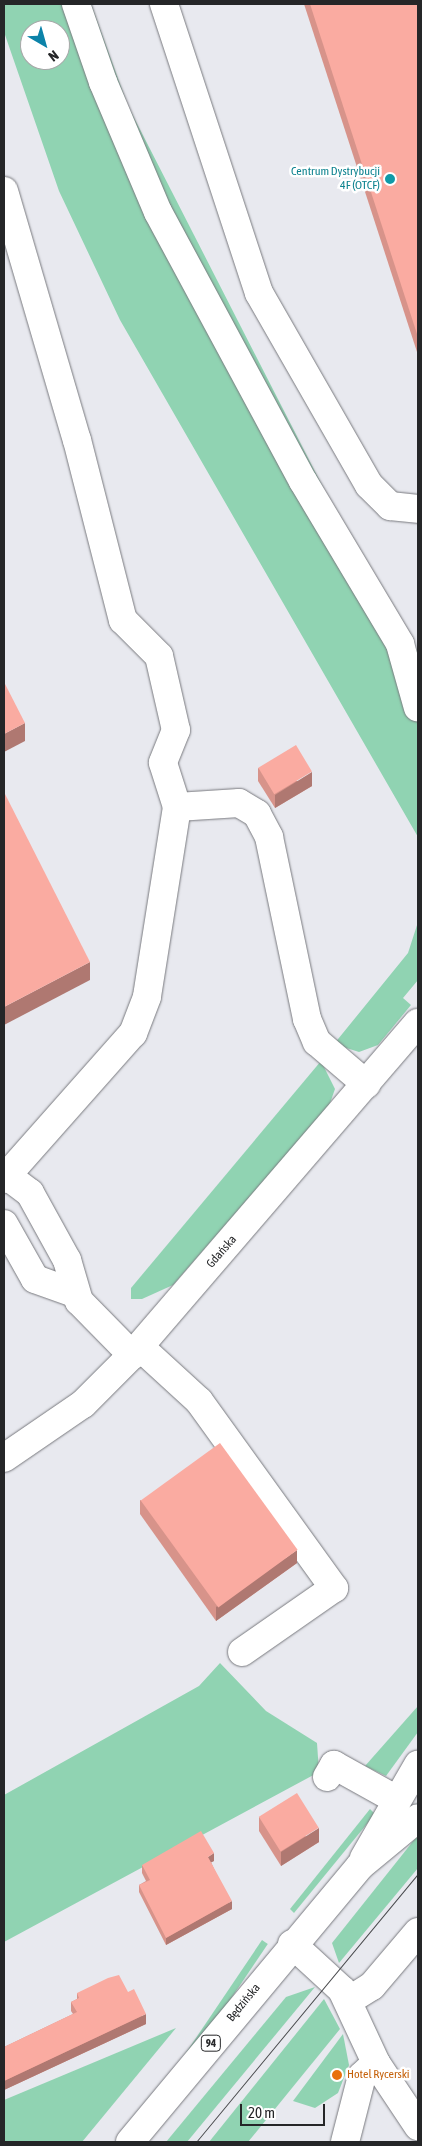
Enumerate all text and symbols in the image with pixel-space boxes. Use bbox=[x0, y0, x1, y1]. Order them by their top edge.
north arrow bbox=[20, 20, 70, 70]
text: N bbox=[45, 47, 62, 65]
place label: Centrum Dystrybucji 4F (OTCF) bbox=[291, 165, 380, 193]
marker: Centrum Dystrybucji 4F (OTCF) bbox=[384, 173, 396, 185]
street label: Gdańska bbox=[204, 1233, 240, 1271]
street label: Będzińska bbox=[224, 1981, 264, 2025]
road number: 94 bbox=[200, 2035, 222, 2052]
place label: Hotel Rycerski bbox=[347, 2068, 409, 2082]
marker: Hotel Rycerski bbox=[331, 2069, 343, 2081]
scale bar bbox=[242, 2094, 327, 2126]
text: 20 m bbox=[248, 2104, 275, 2121]

